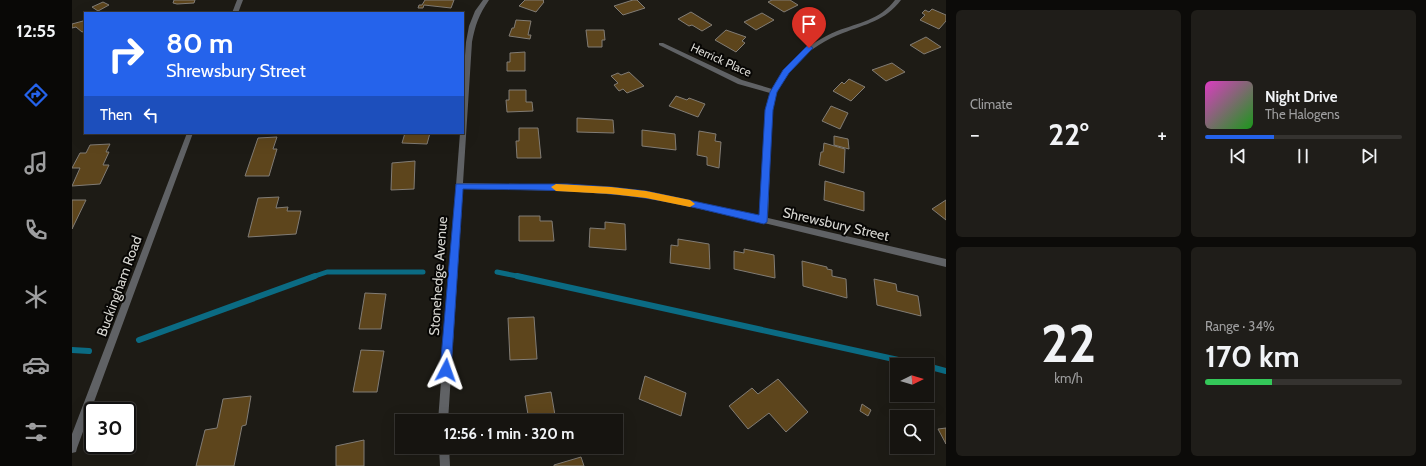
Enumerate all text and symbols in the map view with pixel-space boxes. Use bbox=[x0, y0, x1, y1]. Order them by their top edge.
pin bbox=[792, 7.0, 826, 48]
icon: arrive bbox=[798, 13, 820, 35]
text: 12:55 bbox=[16, 20, 56, 42]
text: 80 m bbox=[166, 26, 233, 60]
icon: right bbox=[100, 28, 152, 80]
street label: Herrick Place bbox=[688, 39, 754, 80]
text: Shrewsbury Street bbox=[166, 60, 306, 82]
icon: directions bbox=[22, 81, 50, 109]
text: Night Drive bbox=[1265, 88, 1338, 106]
text: Climate bbox=[970, 96, 1012, 112]
icon: left bbox=[140, 104, 162, 126]
text: Then bbox=[100, 106, 132, 124]
text: The Halogens bbox=[1265, 106, 1340, 122]
text: 22° bbox=[1048, 116, 1089, 153]
text: − bbox=[970, 121, 980, 148]
text: + bbox=[1157, 121, 1167, 148]
icon: previous bbox=[1227, 145, 1249, 167]
icon: pause bbox=[1292, 145, 1314, 167]
icon: next bbox=[1358, 145, 1380, 167]
icon: music bbox=[22, 149, 50, 177]
street label: Shrewsbury Street bbox=[781, 203, 891, 245]
icon: phone bbox=[22, 216, 50, 244]
street label: Stonehedge Avenue bbox=[425, 216, 451, 336]
street label: Buckingham Road bbox=[92, 233, 146, 339]
icon: climate bbox=[22, 283, 50, 311]
text: 22 bbox=[1041, 312, 1096, 375]
text: Range · 34% bbox=[1205, 318, 1275, 334]
text: 170 km bbox=[1205, 338, 1300, 375]
position arrow bbox=[425, 349, 467, 391]
icon: car bbox=[22, 351, 50, 379]
north arrow bbox=[890, 358, 934, 402]
map controls bbox=[890, 358, 934, 454]
text: km/h bbox=[1054, 370, 1083, 386]
speed limit sign: 30 bbox=[84, 402, 136, 454]
button: search bbox=[890, 410, 934, 454]
icon: filters bbox=[22, 418, 50, 446]
text: 12:56 · 1 min · 320 m bbox=[444, 425, 574, 443]

